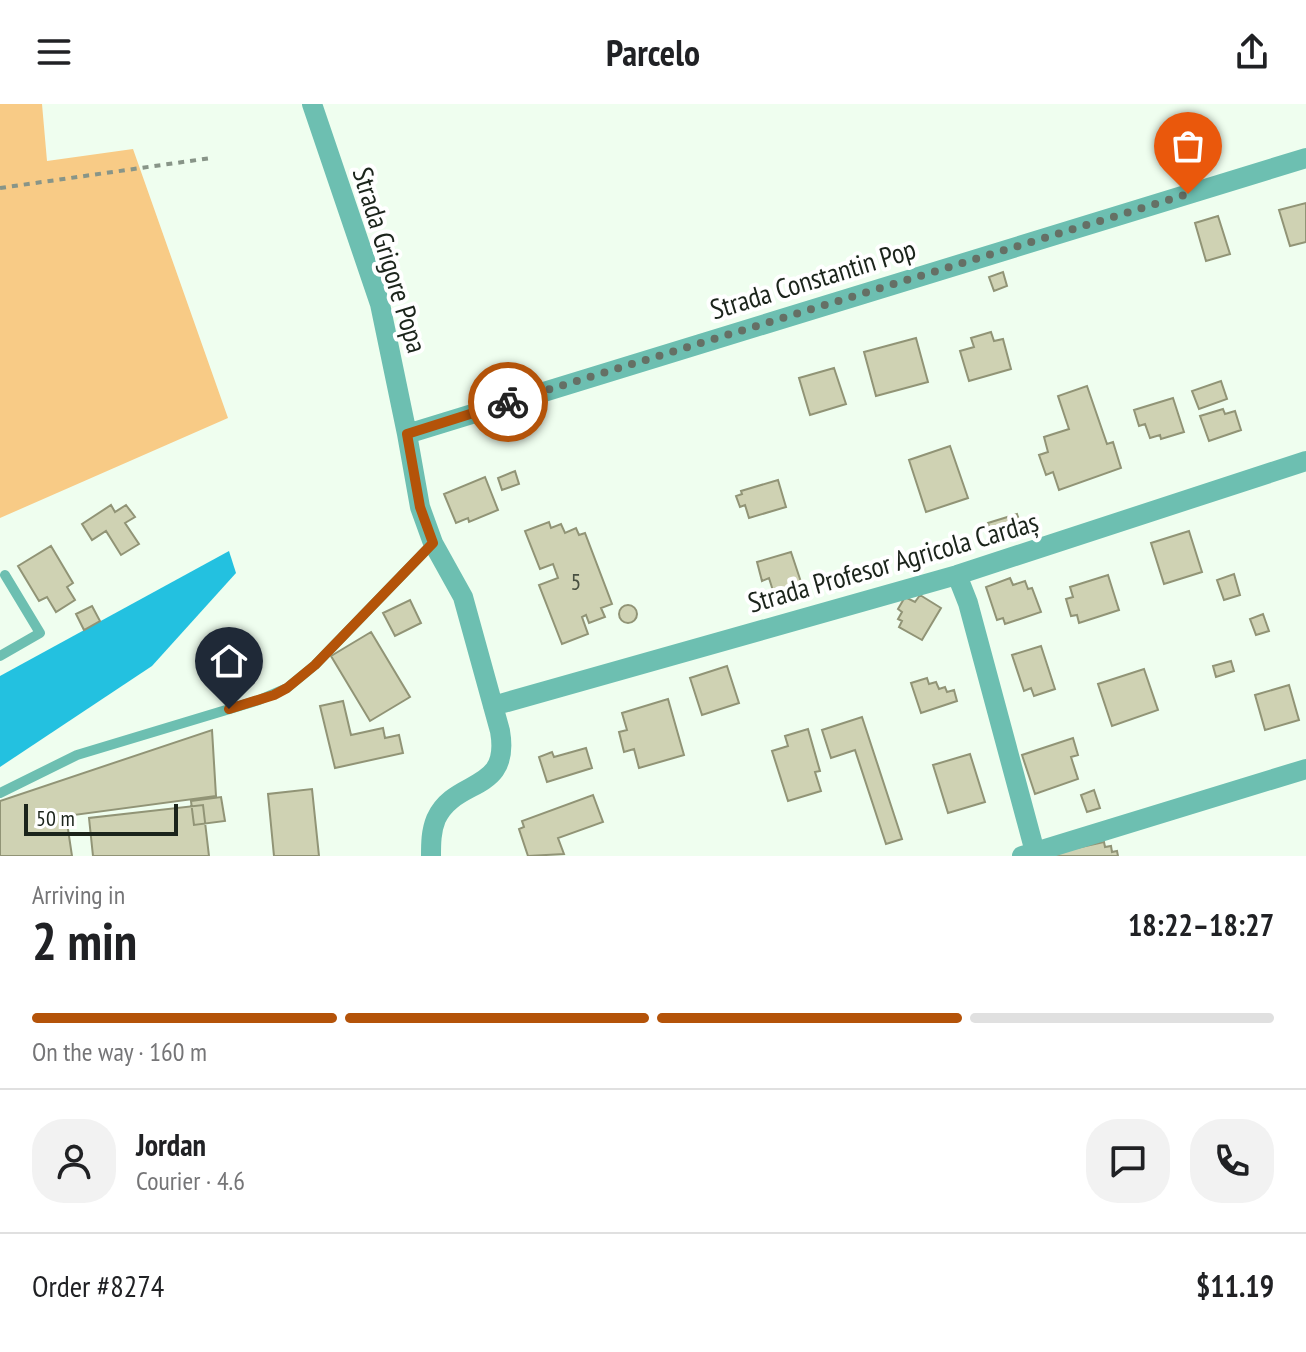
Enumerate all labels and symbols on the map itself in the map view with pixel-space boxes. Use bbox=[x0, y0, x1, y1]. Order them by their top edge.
pin bbox=[1154, 112, 1222, 194]
street label: Strada Grigore Popa bbox=[345, 163, 436, 357]
street label: Strada Constantin Pop bbox=[706, 230, 920, 327]
courier bbox=[468, 362, 548, 442]
street label: Strada Profesor Agricola Cardaș bbox=[743, 502, 1042, 621]
house number: 5 bbox=[571, 566, 581, 597]
pin bbox=[195, 627, 263, 709]
scale bar bbox=[24, 800, 178, 836]

